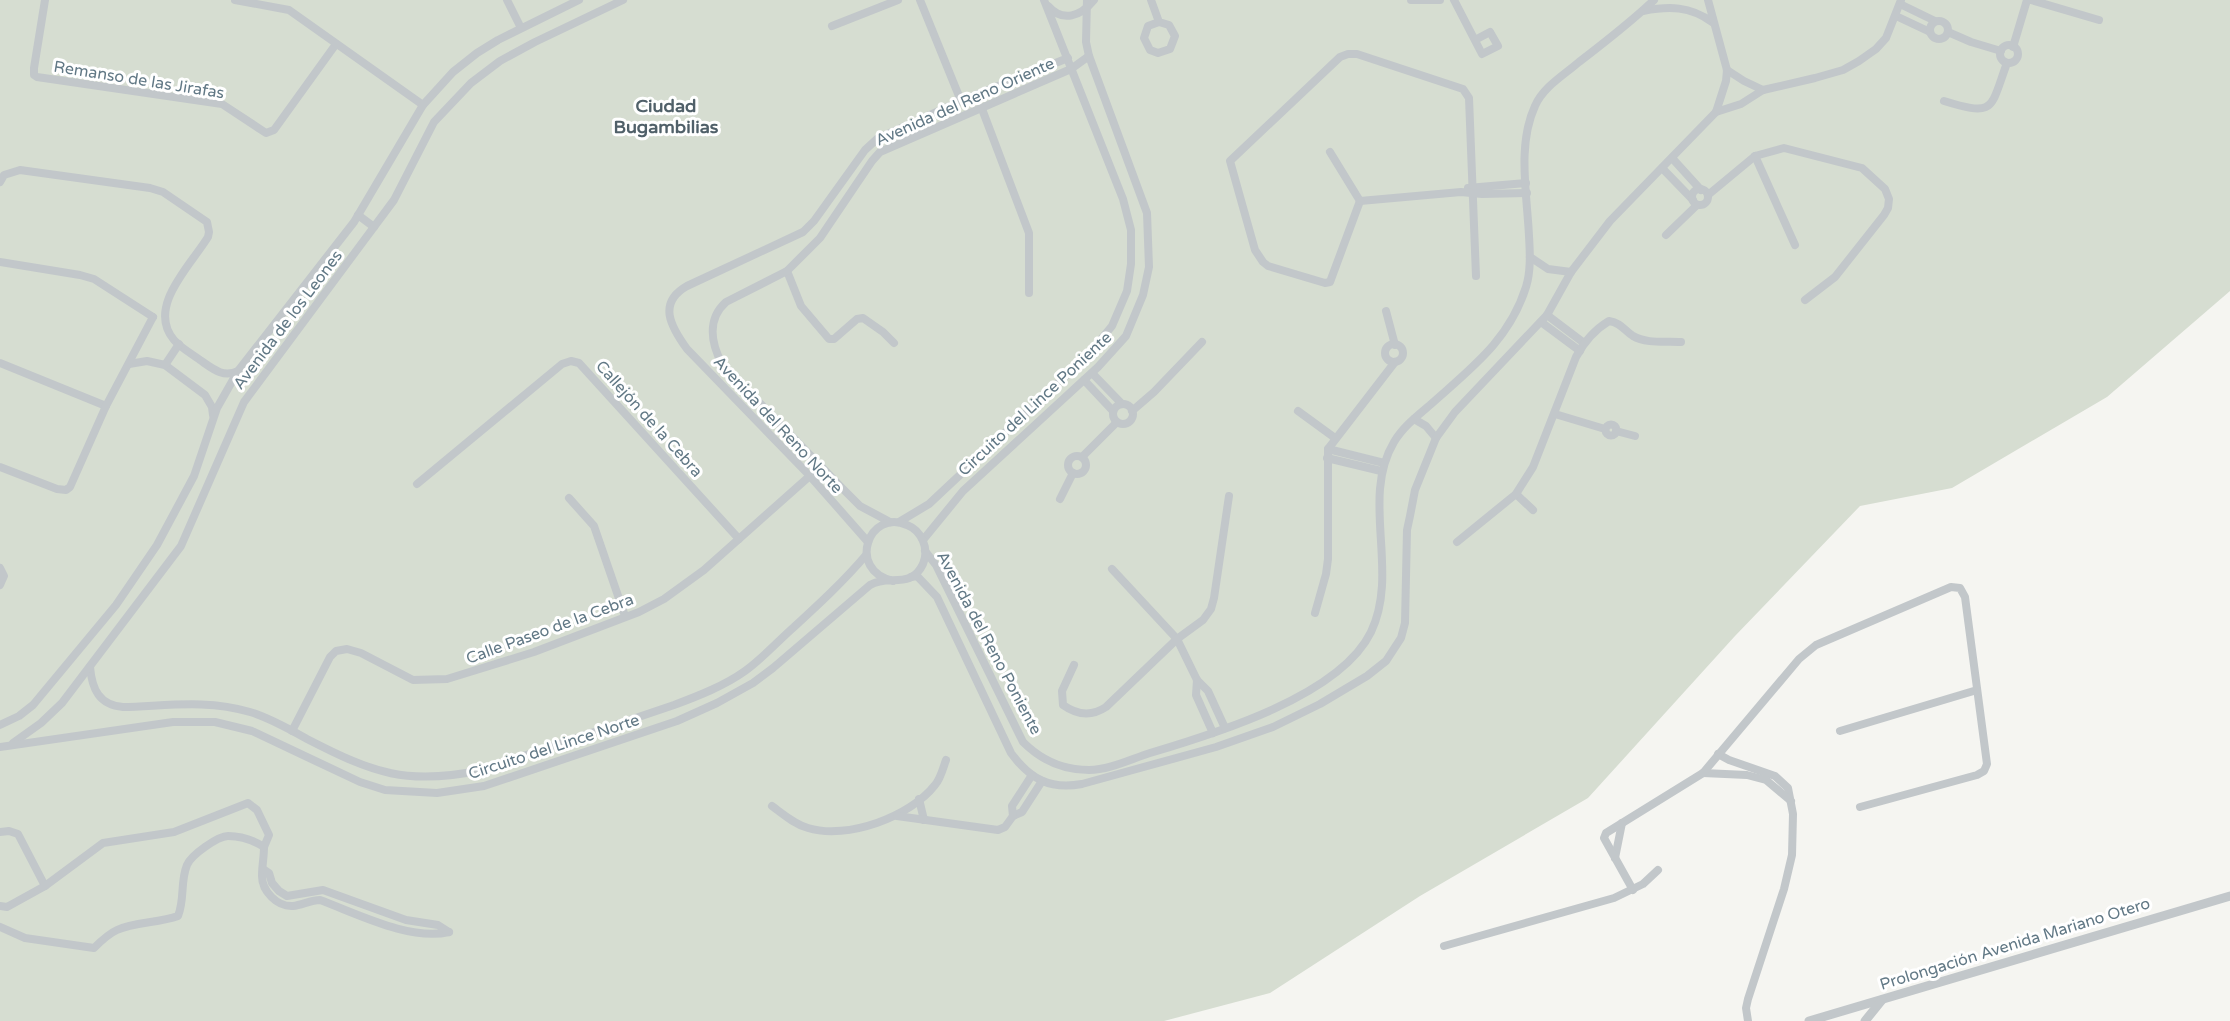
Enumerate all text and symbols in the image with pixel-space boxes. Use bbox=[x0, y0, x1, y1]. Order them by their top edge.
street label: Avenida del Reno Oriente bbox=[872, 53, 1058, 151]
street label: Remanso de las Jirafas bbox=[52, 57, 226, 103]
district label: Ciudad Bugambilias bbox=[614, 95, 719, 138]
street label: Avenida de los Leones bbox=[229, 246, 347, 394]
street label: Circuito del Lince Poniente bbox=[954, 328, 1116, 480]
street label: Avenida del Reno Norte bbox=[709, 352, 847, 498]
street label: Callejón de la Cebra bbox=[591, 356, 707, 482]
street label: Avenida del Reno Poniente bbox=[932, 548, 1046, 738]
street label: Calle Paseo de la Cebra bbox=[463, 589, 637, 669]
street label: Circuito del Lince Norte bbox=[466, 710, 642, 784]
street label: Prolongación Avenida Mariano Otero bbox=[1877, 893, 2153, 995]

